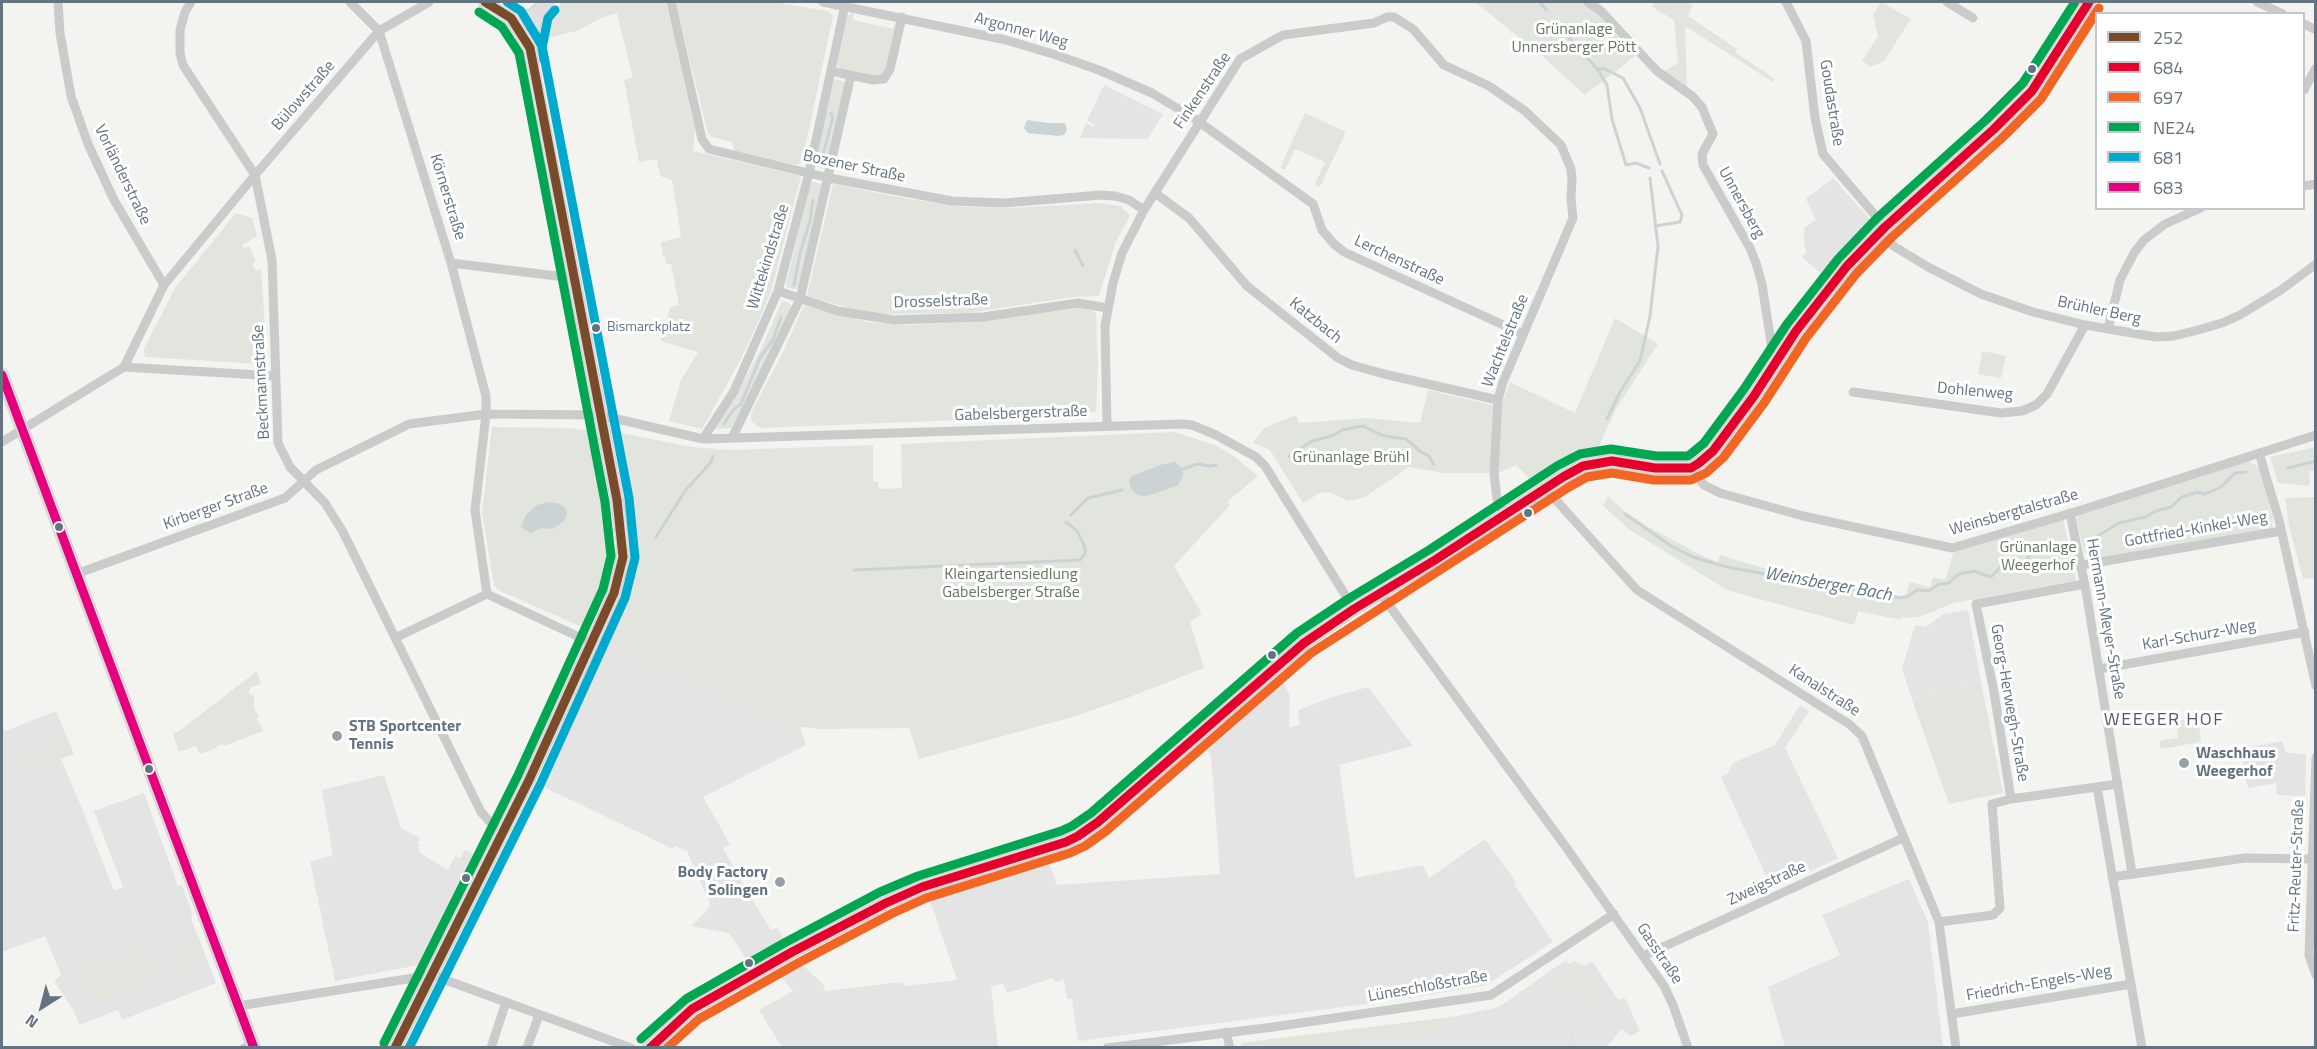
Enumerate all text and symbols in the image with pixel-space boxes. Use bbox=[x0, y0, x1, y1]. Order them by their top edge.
street label: Argonner Weg bbox=[972, 9, 1070, 53]
legend bbox=[2095, 12, 2305, 210]
park label: Grünanlage Unnersberger Pött bbox=[1512, 20, 1636, 58]
text: 252 bbox=[2153, 24, 2183, 51]
street label: Finkenstraße bbox=[1170, 49, 1236, 133]
text: 684 bbox=[2153, 54, 2183, 81]
street label: Bülowstraße bbox=[268, 57, 340, 135]
street label: Goudastraße bbox=[1815, 58, 1847, 148]
unlabelled marker bbox=[2026, 63, 2038, 75]
text: 697 bbox=[2153, 84, 2183, 111]
text: NE24 bbox=[2153, 114, 2195, 141]
street label: Vorländerstraße bbox=[89, 122, 155, 228]
text: 681 bbox=[2153, 144, 2183, 171]
street label: Bozener Straße bbox=[801, 147, 907, 187]
street label: Körnerstraße bbox=[425, 152, 469, 242]
street label: Unnersberg bbox=[1714, 164, 1768, 242]
text: 683 bbox=[2153, 174, 2183, 201]
street label: Wittekindstraße bbox=[744, 202, 794, 312]
street label: Lerchenstraße bbox=[1351, 232, 1447, 290]
street label: Drosselstraße bbox=[893, 291, 989, 313]
street label: Wachtelstraße bbox=[1479, 292, 1533, 390]
street label: Brühler Berg bbox=[2055, 293, 2143, 329]
street label: Katzbach bbox=[1285, 294, 1345, 348]
place label: Bismarckplatz bbox=[607, 320, 690, 336]
marker: Bismarckplatz bbox=[590, 322, 602, 334]
street label: Beckmannstraße bbox=[249, 324, 275, 440]
street label: Dohlenweg bbox=[1936, 379, 2014, 405]
street label: Gabelsbergerstraße bbox=[954, 402, 1088, 426]
park label: Grünanlage Brühl bbox=[1293, 448, 1409, 468]
street label: Kirberger Straße bbox=[161, 479, 271, 535]
street label: Weinsbergtalstraße bbox=[1948, 485, 2080, 541]
unlabelled marker bbox=[1522, 507, 1534, 519]
street label: Gottfried-Kinkel-Weg bbox=[2123, 508, 2269, 552]
unlabelled marker bbox=[53, 521, 65, 533]
street label: Hermann-Meyer-Straße bbox=[2081, 537, 2129, 701]
park label: Grünanlage Weegerhof bbox=[1999, 538, 2077, 576]
water label: Weinsberger Bach bbox=[1763, 563, 1893, 607]
park label: Kleingartensiedlung Gabelsberger Straße bbox=[942, 565, 1080, 603]
street label: Karl-Schurz-Weg bbox=[2141, 617, 2257, 655]
street label: Georg-Herwegh-Straße bbox=[1986, 623, 2032, 783]
unlabelled marker bbox=[1266, 649, 1278, 661]
street label: Kanalstraße bbox=[1785, 661, 1863, 721]
district label: WEEGER HOF bbox=[2104, 710, 2224, 732]
place label: STB Sportcenter Tennis bbox=[349, 717, 461, 755]
marker: STB Sportcenter Tennis bbox=[330, 729, 344, 743]
place label: Waschhaus Weegerhof bbox=[2196, 744, 2276, 782]
marker: Waschhaus Weegerhof bbox=[2177, 756, 2191, 770]
unlabelled marker bbox=[143, 763, 155, 775]
street label: Fritz-Reuter-Straße bbox=[2285, 799, 2309, 933]
street label: Zweigstraße bbox=[1725, 858, 1809, 910]
place label: Body Factory Solingen bbox=[678, 863, 768, 901]
unlabelled marker bbox=[460, 872, 472, 884]
marker: Body Factory Solingen bbox=[773, 875, 787, 889]
street label: Gasstraße bbox=[1632, 920, 1686, 988]
unlabelled marker bbox=[743, 957, 755, 969]
street label: Friedrich-Engels-Weg bbox=[1965, 962, 2113, 1006]
street label: Lüneschloßstraße bbox=[1367, 967, 1489, 1007]
north arrow bbox=[12, 977, 72, 1037]
text: N bbox=[20, 1009, 43, 1035]

